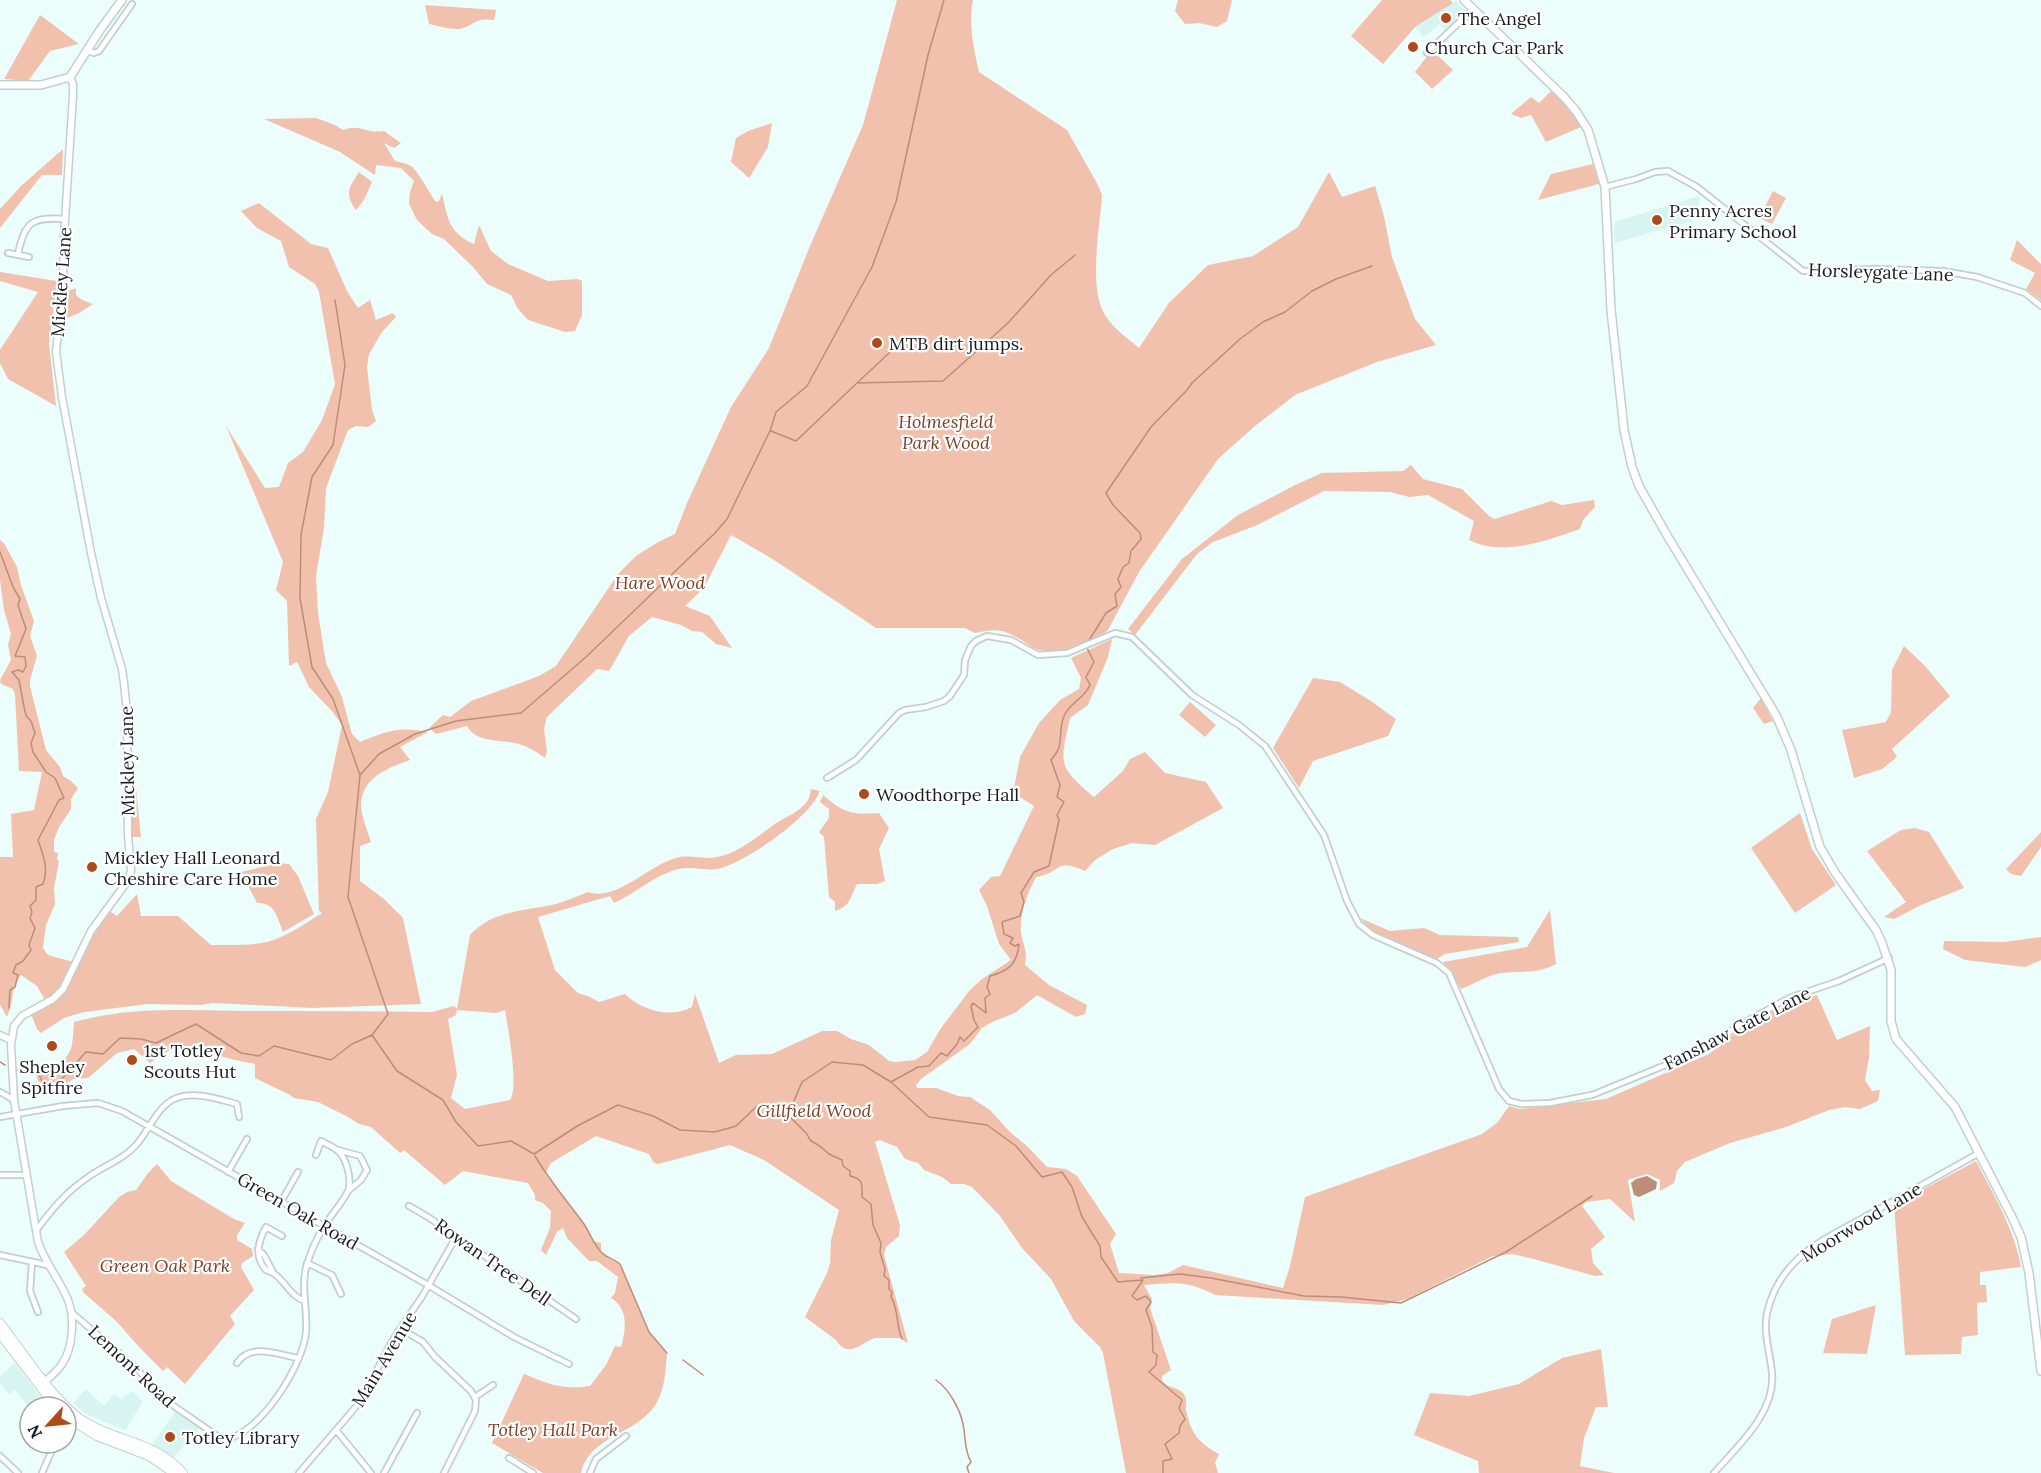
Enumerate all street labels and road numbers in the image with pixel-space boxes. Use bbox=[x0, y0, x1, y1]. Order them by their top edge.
street label: Mickley Lane bbox=[46, 226, 76, 338]
street label: Horsleygate Lane bbox=[1808, 258, 1954, 286]
street label: Mickley Lane bbox=[115, 705, 139, 816]
street label: Fanshaw Gate Lane bbox=[1660, 981, 1814, 1075]
street label: Green Oak Road bbox=[233, 1167, 363, 1255]
street label: Moorwood Lane bbox=[1796, 1177, 1926, 1267]
street label: Rowan Tree Dell bbox=[430, 1213, 556, 1311]
street label: Main Avenue bbox=[346, 1307, 422, 1411]
street label: Lemont Road bbox=[84, 1320, 181, 1412]

